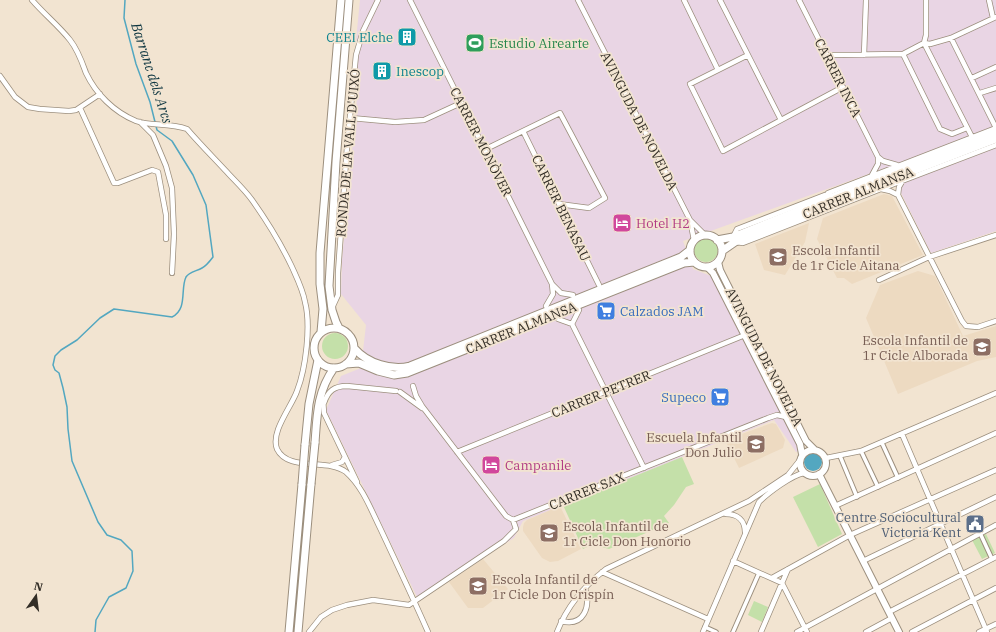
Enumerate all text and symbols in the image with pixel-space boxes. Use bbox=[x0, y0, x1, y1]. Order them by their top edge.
water label: Barranc dels Arcs bbox=[127, 19, 177, 126]
building icon: CEEI Elche bbox=[396, 26, 418, 48]
place label: CEEI Elche bbox=[326, 29, 393, 46]
sports icon: Estudio Airearte bbox=[464, 32, 486, 54]
place label: Estudio Airearte bbox=[489, 35, 589, 52]
street label: CARRER INCA bbox=[811, 36, 865, 120]
street label: AVINGUDA DE NOVELDA bbox=[597, 49, 681, 193]
building icon: Inescop bbox=[371, 60, 393, 82]
place label: Inescop bbox=[396, 63, 444, 80]
street label: RONDA DE LA VALL D'UIXÓ bbox=[332, 68, 364, 238]
street label: CARRER MONÒVER bbox=[446, 85, 516, 200]
street label: CARRER BENASAU bbox=[528, 152, 594, 264]
street label: CARRER ALMANSA bbox=[800, 163, 916, 223]
hotel icon: Hotel H2 bbox=[611, 212, 633, 234]
place label: Hotel H2 bbox=[636, 215, 690, 232]
place label: Escola Infantil de 1r Cicle Aitana bbox=[792, 242, 900, 274]
school or university icon: Escola Infantil de 1r Cicle Aitana bbox=[767, 246, 789, 268]
street label: AVINGUDA DE NOVELDA bbox=[722, 285, 806, 429]
street label: CARRER ALMANSA bbox=[463, 298, 579, 358]
supermarket icon: Calzados JAM bbox=[595, 300, 617, 322]
place label: Calzados JAM bbox=[620, 303, 703, 320]
place label: Escola Infantil de 1r Cicle Alborada bbox=[862, 332, 968, 364]
school or university icon: Escola Infantil de 1r Cicle Alborada bbox=[971, 336, 993, 358]
street label: CARRER PETRER bbox=[549, 366, 653, 422]
supermarket icon: Supeco bbox=[709, 386, 731, 408]
place label: Supeco bbox=[661, 389, 706, 406]
place label: Escuela Infantil Don Julio bbox=[646, 429, 742, 461]
school or university icon: Escuela Infantil Don Julio bbox=[745, 433, 767, 455]
hotel icon: Campanile bbox=[480, 454, 502, 476]
place label: Campanile bbox=[505, 457, 571, 474]
street label: CARRER SAX bbox=[547, 468, 628, 514]
place label: Centre Sociocultural Victoria Kent bbox=[836, 509, 961, 541]
public building icon: Centre Sociocultural Victoria Kent bbox=[964, 513, 986, 535]
place label: Escola Infantil de 1r Cicle Don Honorio bbox=[563, 518, 691, 550]
school or university icon: Escola Infantil de 1r Cicle Don Honorio bbox=[538, 522, 560, 544]
place label: Escola Infantil de 1r Cicle Don Crispín bbox=[492, 571, 614, 603]
school or university icon: Escola Infantil de 1r Cicle Don Crispín bbox=[467, 575, 489, 597]
north arrow bbox=[16, 576, 56, 616]
text: N bbox=[33, 578, 45, 594]

